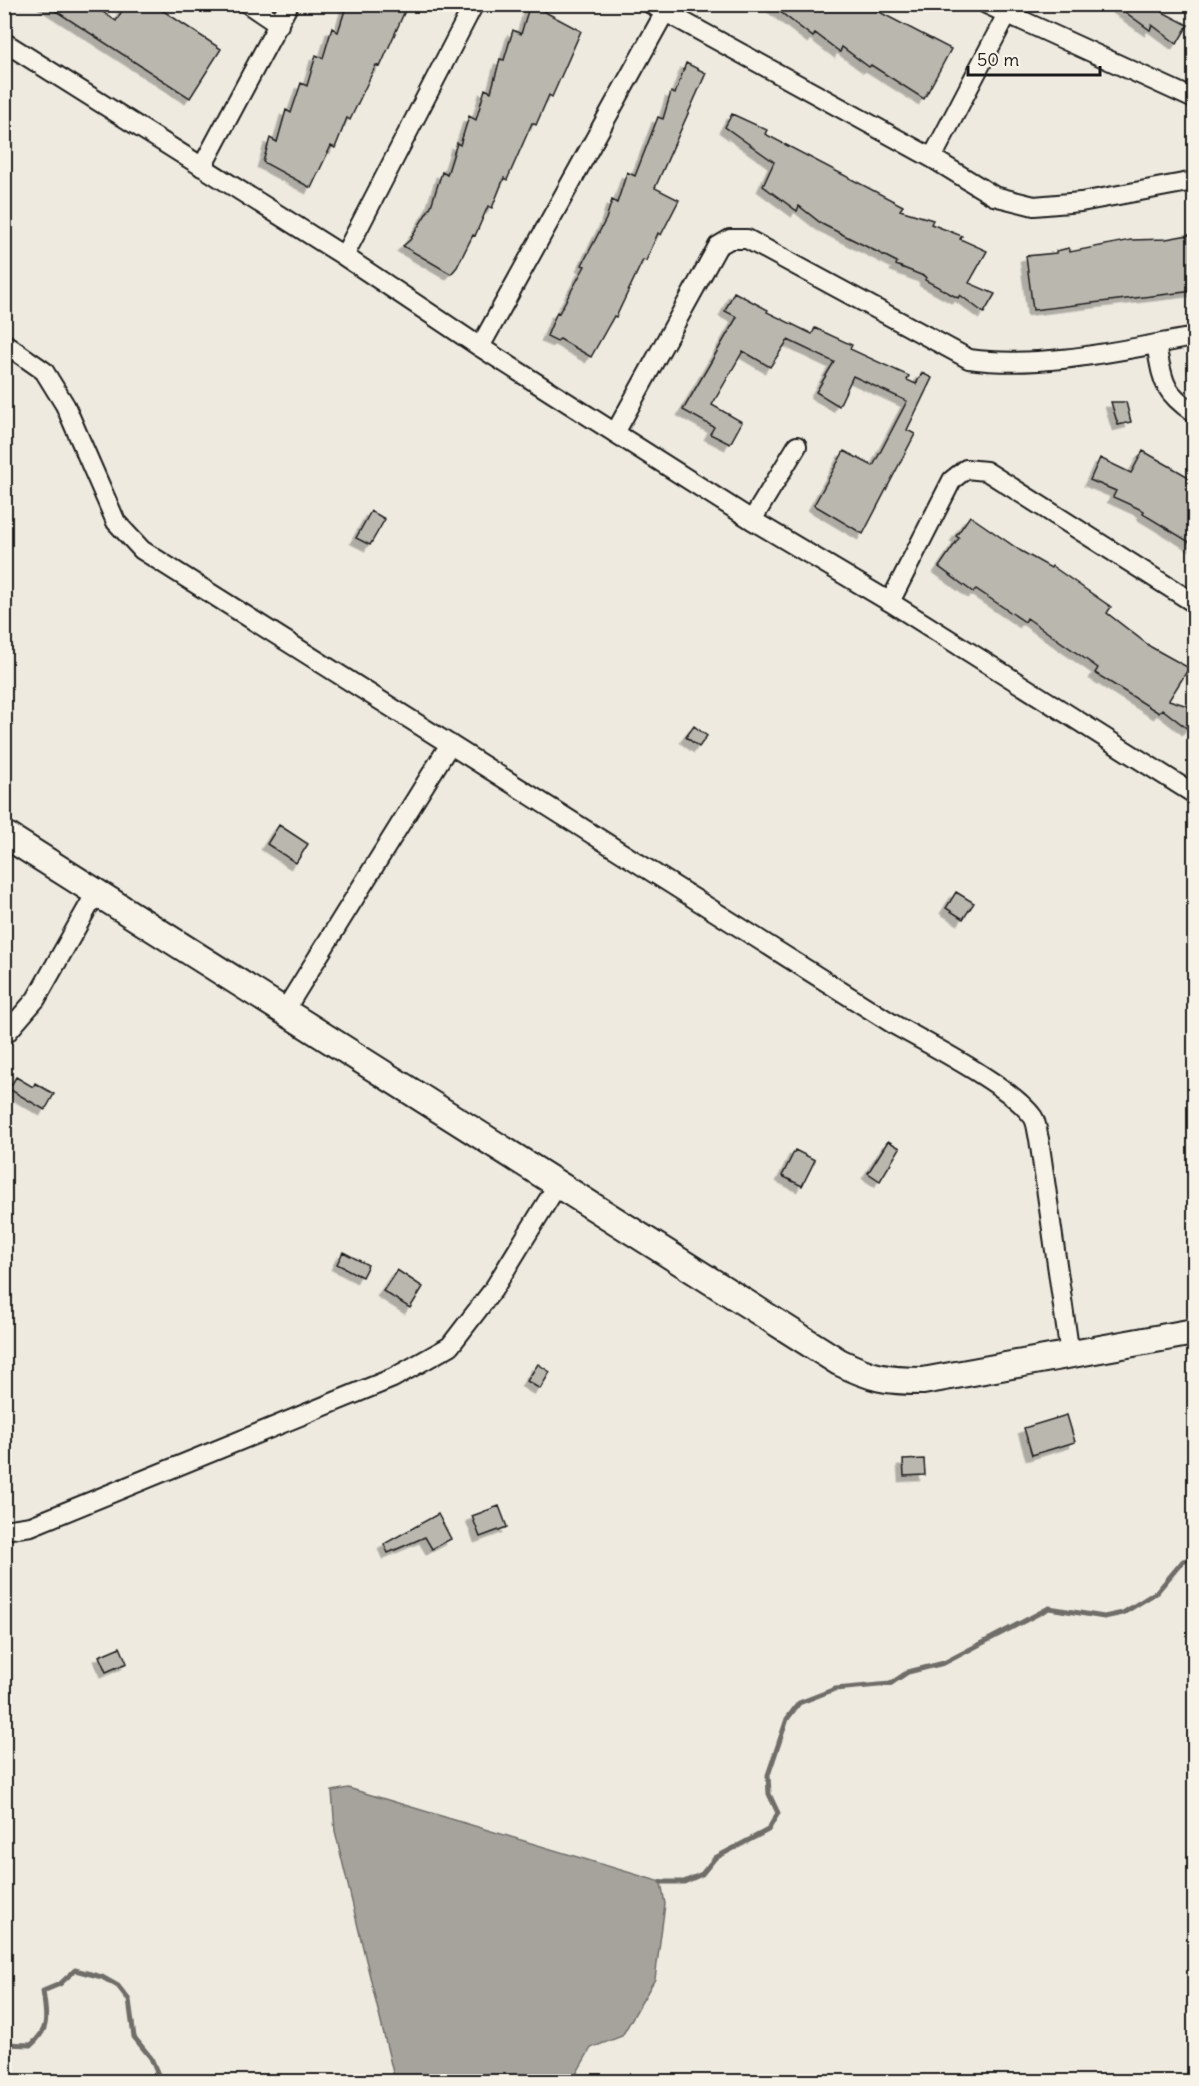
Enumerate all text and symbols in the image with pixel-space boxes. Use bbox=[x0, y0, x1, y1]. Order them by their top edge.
scale bar bbox=[968, 39, 1100, 77]
text: 50 m bbox=[977, 48, 1019, 71]

